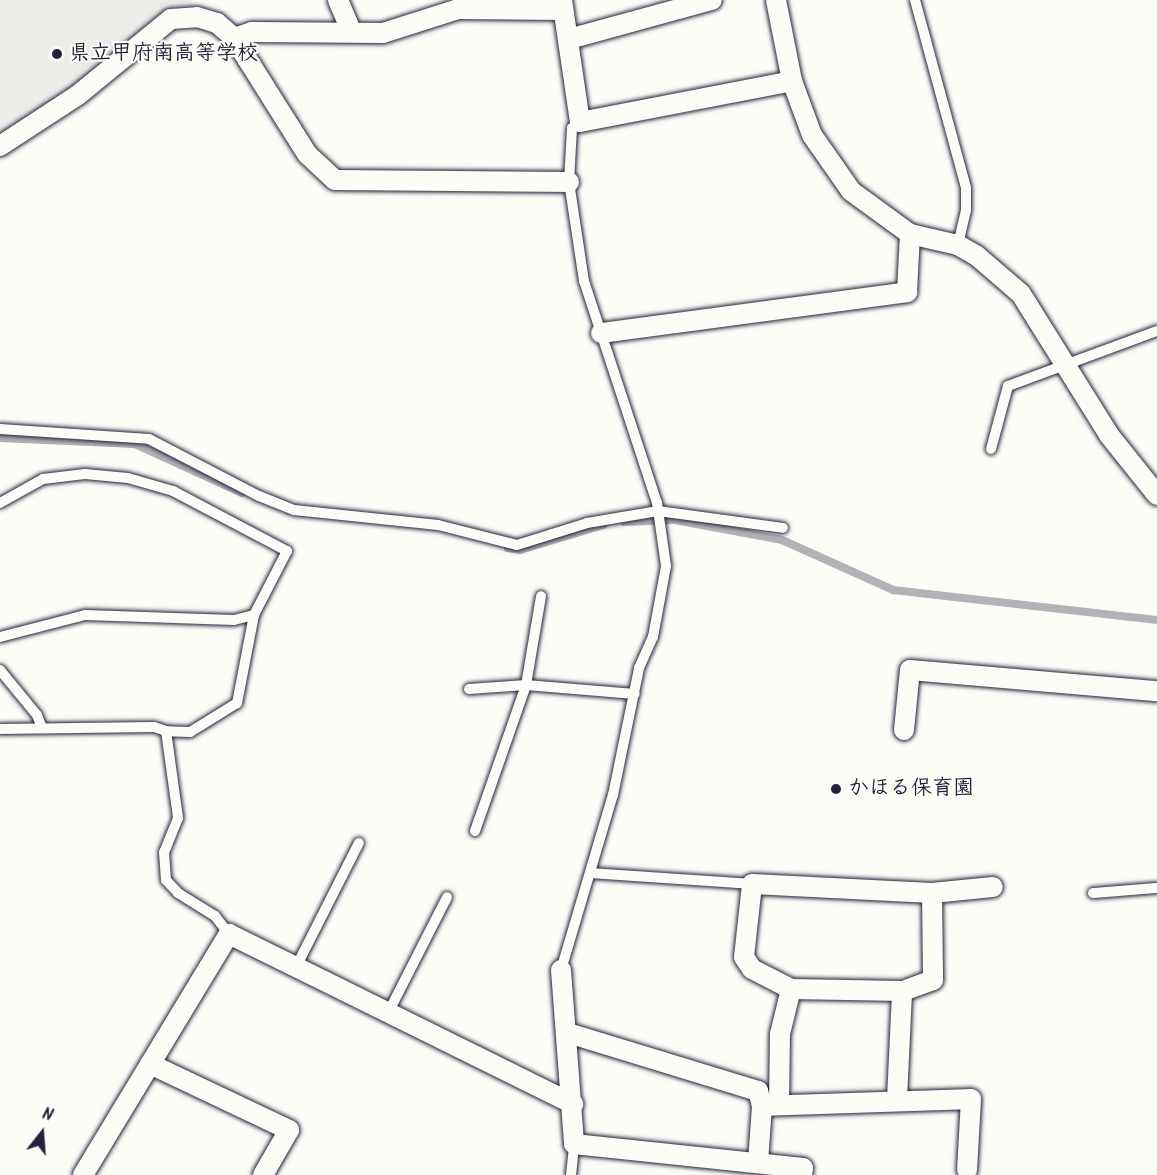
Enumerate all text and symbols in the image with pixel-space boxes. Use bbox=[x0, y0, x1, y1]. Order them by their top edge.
place label: 県立甲府南高等学校 bbox=[69, 41, 258, 67]
marker: 県立甲府南高等学校 bbox=[50, 47, 64, 61]
place label: かほる保育園 bbox=[848, 776, 974, 802]
marker: かほる保育園 bbox=[829, 782, 843, 796]
text: N bbox=[39, 1102, 56, 1129]
north arrow bbox=[12, 1103, 72, 1163]

